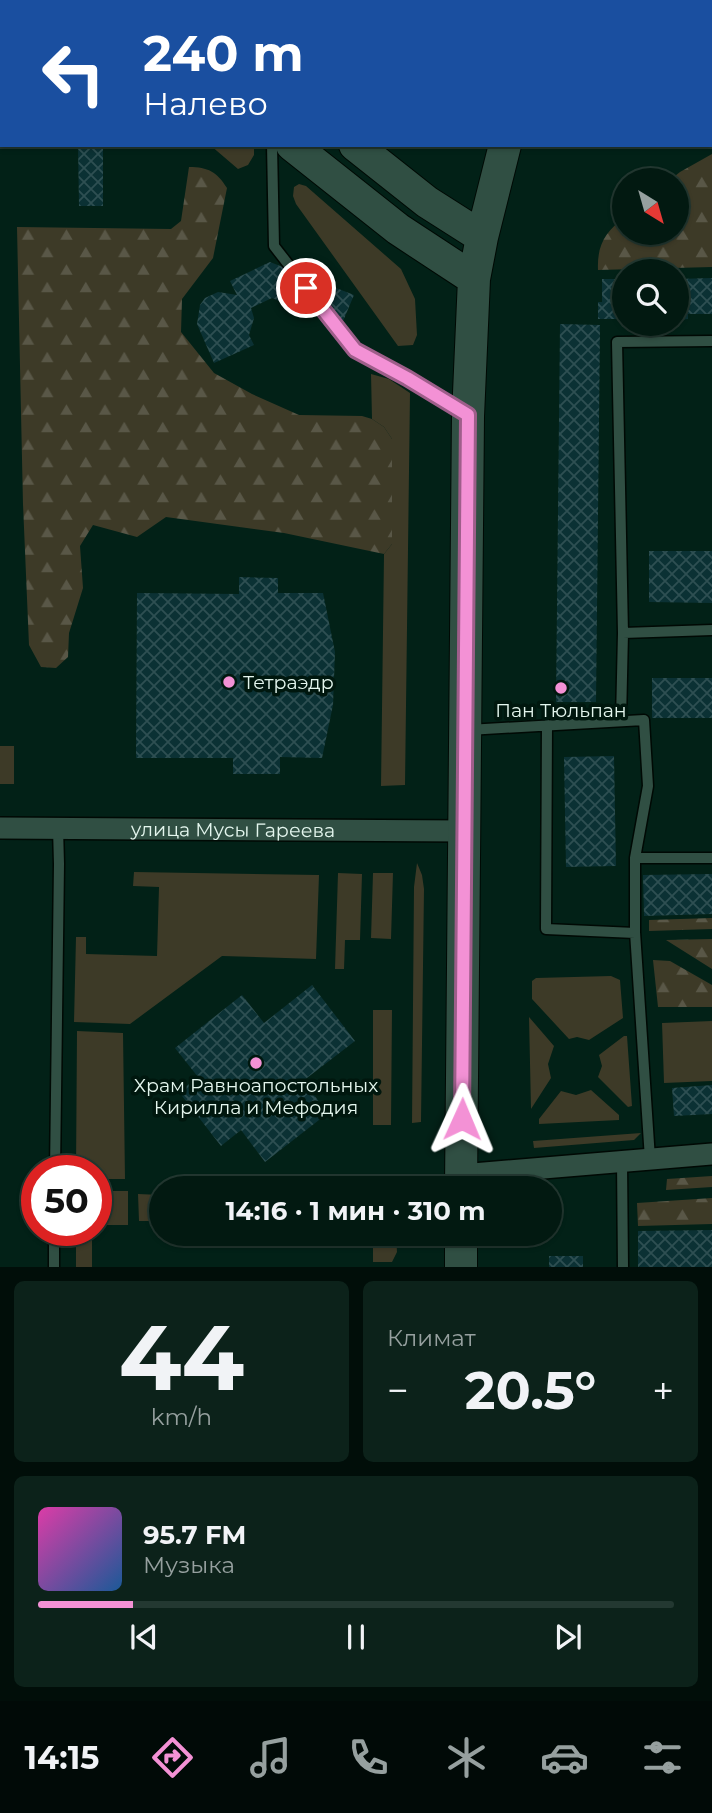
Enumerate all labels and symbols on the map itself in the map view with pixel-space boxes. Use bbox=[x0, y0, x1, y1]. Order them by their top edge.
north arrow bbox=[612, 168, 690, 245]
pin bbox=[276, 258, 336, 318]
place label: Тетраэдр bbox=[243, 671, 334, 694]
marker: Тетраэдр bbox=[221, 674, 237, 690]
marker: Пан Тюльпан bbox=[553, 680, 569, 696]
place label: Пан Тюльпан bbox=[495, 699, 627, 722]
street label: улица Мусы Гареева bbox=[130, 817, 335, 842]
marker: Храм Равноапостольных Кирилла и Мефодия bbox=[248, 1055, 264, 1071]
place label: Храм Равноапостольных Кирилла и Мефодия bbox=[134, 1074, 378, 1119]
position arrow bbox=[425, 1082, 499, 1156]
speed limit sign: 50 bbox=[21, 1155, 112, 1246]

